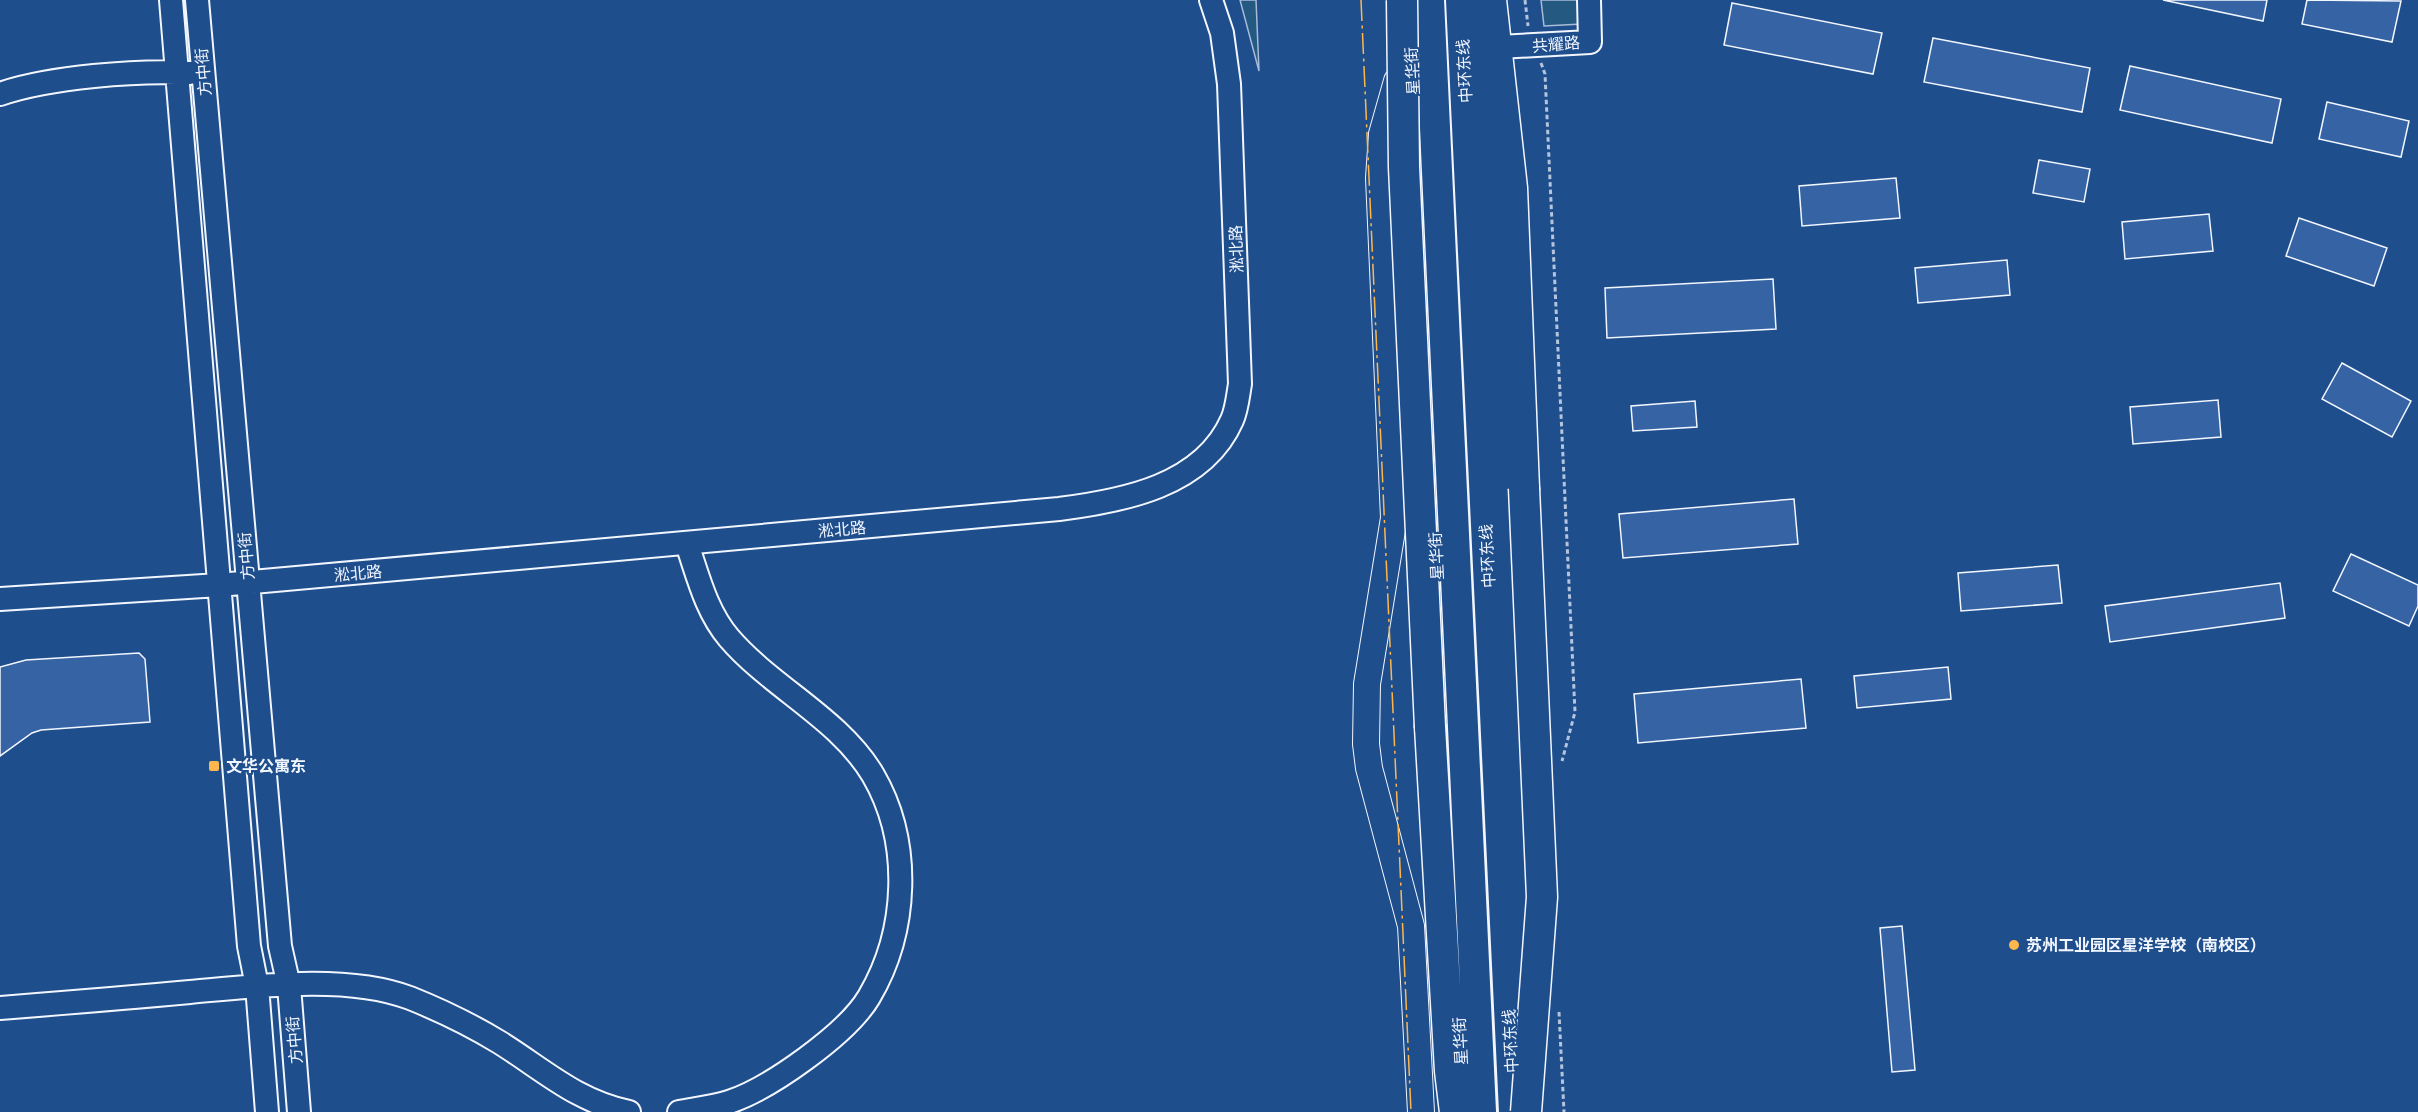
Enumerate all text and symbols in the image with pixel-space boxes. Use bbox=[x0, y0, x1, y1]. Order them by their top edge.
street label: 共耀路 bbox=[1531, 33, 1581, 56]
street label: 中环东线 bbox=[1453, 39, 1476, 103]
street label: 方中街 bbox=[192, 47, 215, 97]
street label: 星华街 bbox=[1402, 47, 1423, 95]
street label: 淞北路 bbox=[1226, 225, 1247, 273]
street label: 淞北路 bbox=[817, 518, 867, 541]
street label: 中环东线 bbox=[1476, 524, 1499, 588]
street label: 方中街 bbox=[235, 531, 258, 581]
street label: 星华街 bbox=[1426, 532, 1447, 580]
street label: 淞北路 bbox=[333, 562, 383, 585]
place label: 文华公寓东 bbox=[226, 757, 306, 776]
marker: 文华公寓东 bbox=[207, 759, 221, 773]
place label: 苏州工业园区星洋学校（南校区） bbox=[2026, 936, 2266, 955]
marker: 苏州工业园区星洋学校（南校区） bbox=[2007, 938, 2021, 952]
street label: 中环东线 bbox=[1499, 1009, 1522, 1073]
street label: 方中街 bbox=[283, 1015, 306, 1065]
street label: 星华街 bbox=[1450, 1017, 1471, 1065]

